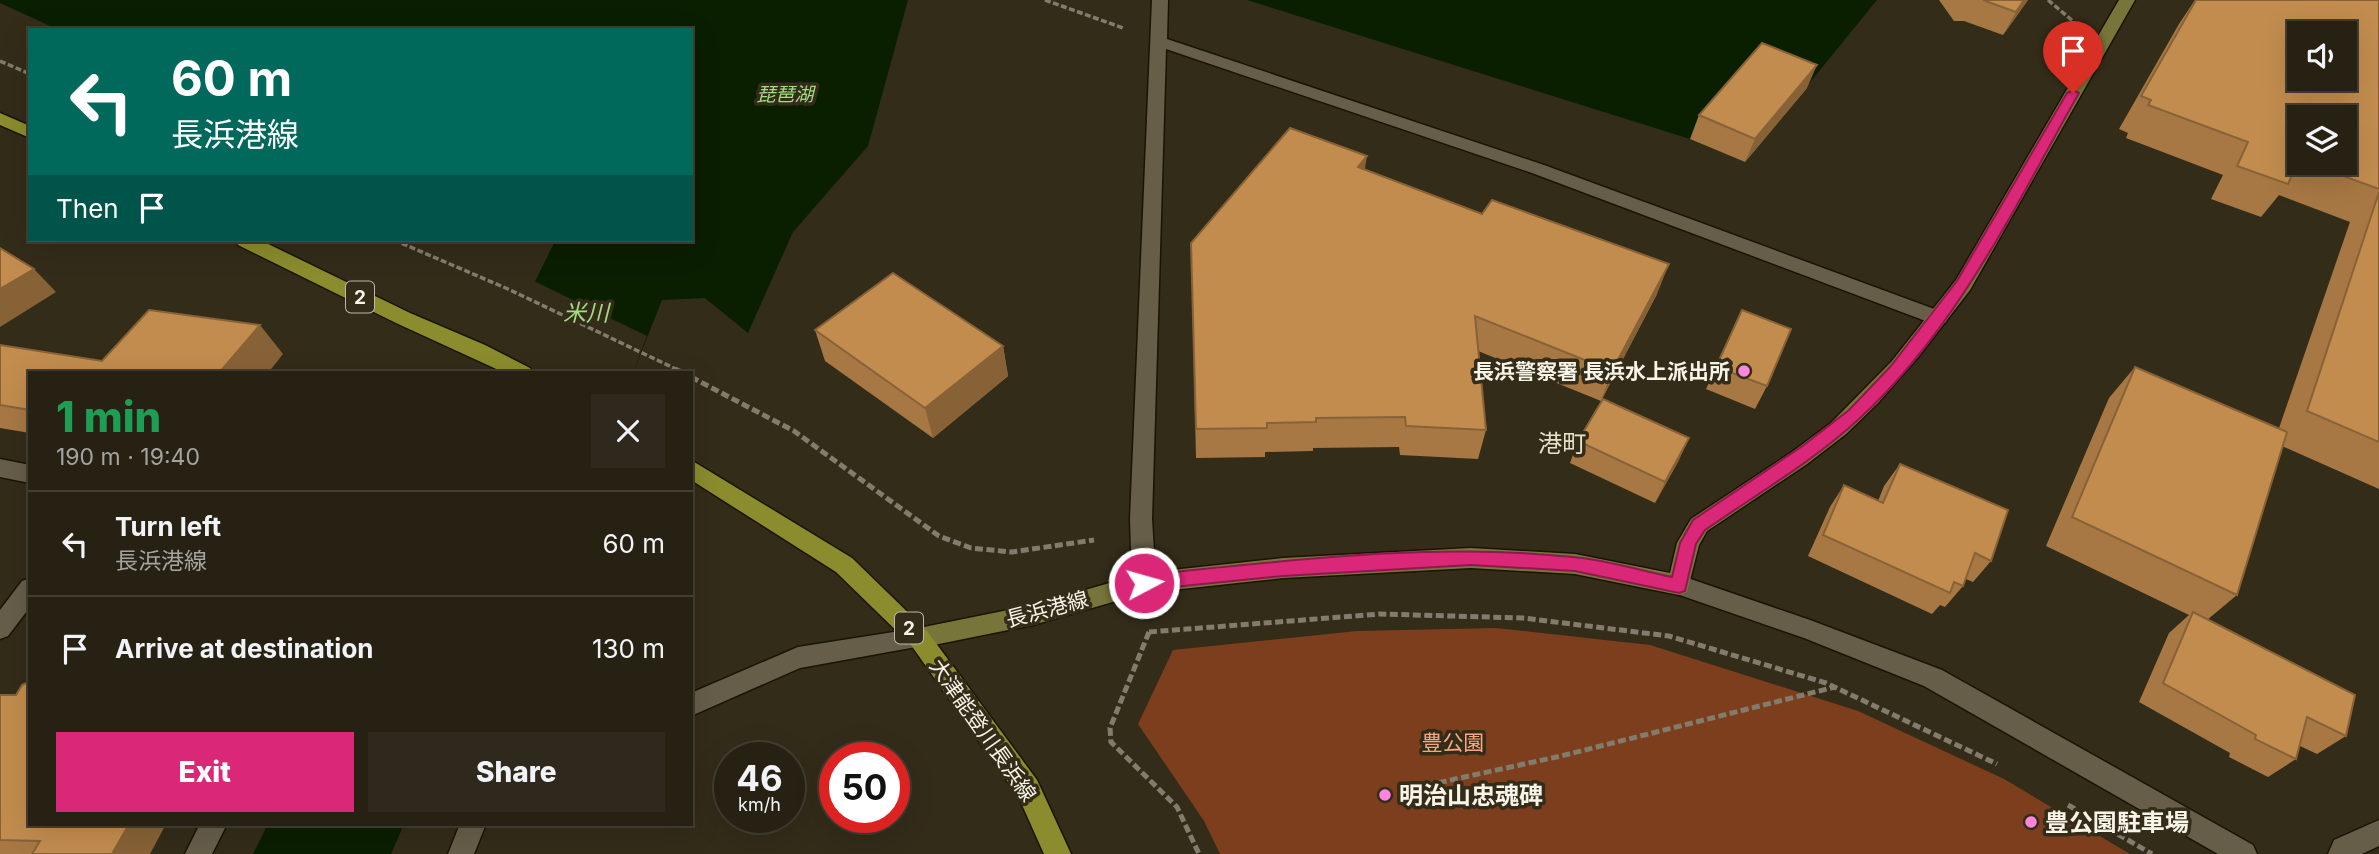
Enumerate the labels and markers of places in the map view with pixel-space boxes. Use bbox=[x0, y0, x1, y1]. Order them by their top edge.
pin bbox=[2043, 21, 2103, 93]
place label: 長浜警察署 長浜水上派出所 bbox=[1473, 359, 1730, 384]
marker: 長浜警察署 長浜水上派出所 bbox=[1736, 363, 1752, 379]
place label: 明治山忠魂碑 bbox=[1399, 781, 1543, 810]
marker: 明治山忠魂碑 bbox=[1377, 787, 1393, 803]
place label: 豊公園駐車場 bbox=[2045, 808, 2189, 837]
marker: 豊公園駐車場 bbox=[2023, 814, 2039, 830]

